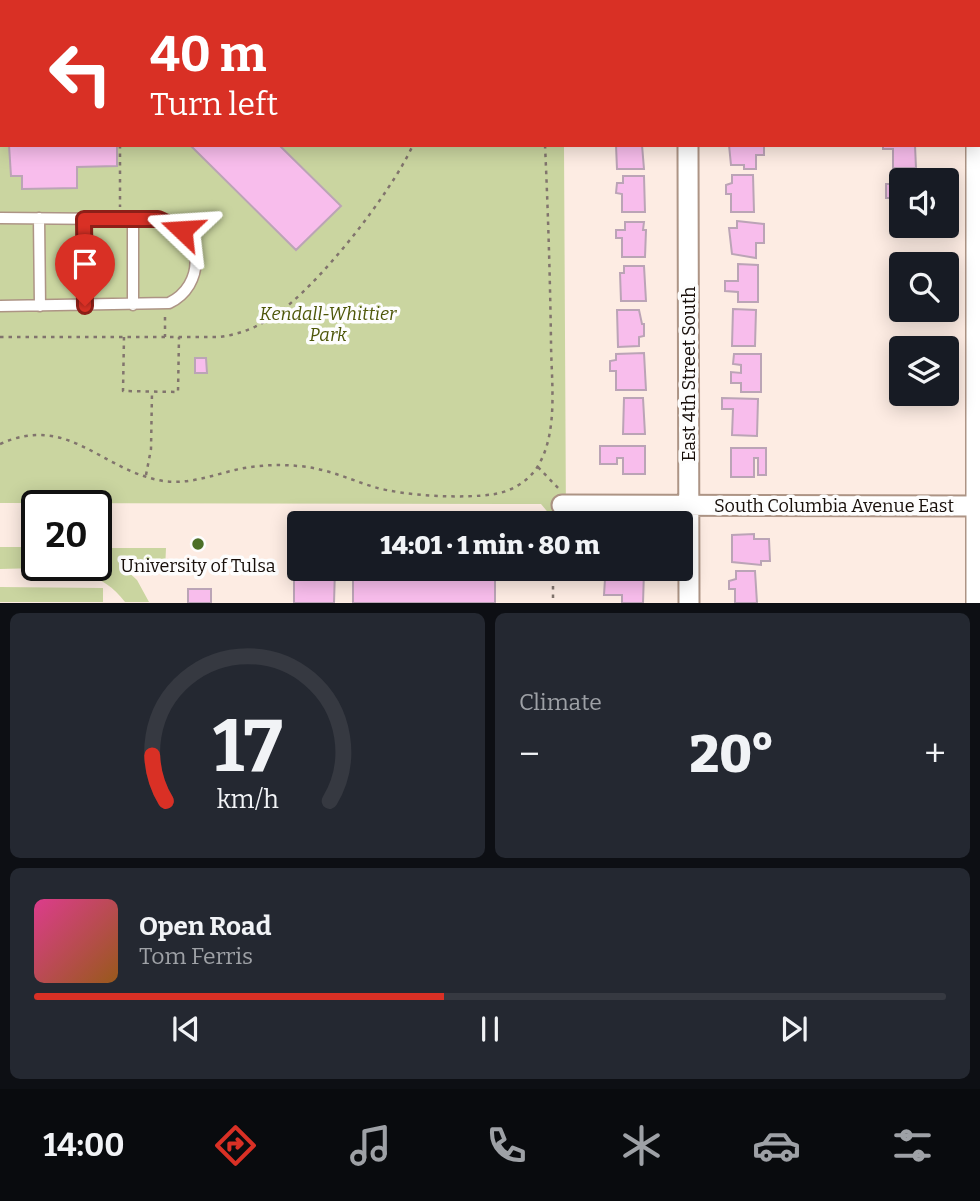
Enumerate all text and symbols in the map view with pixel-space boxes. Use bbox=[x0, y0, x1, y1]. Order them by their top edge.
text: 40 m bbox=[150, 25, 267, 84]
icon: left bbox=[35, 28, 126, 119]
text: Turn left bbox=[150, 85, 278, 123]
map controls bbox=[889, 168, 959, 406]
button: sound bbox=[889, 168, 959, 238]
position arrow bbox=[145, 193, 219, 267]
pin bbox=[55, 234, 115, 306]
icon: arrive bbox=[66, 245, 104, 283]
button: search bbox=[889, 252, 959, 322]
street label: East 4th Street South bbox=[678, 286, 700, 462]
park label: Kendall-Whittier Park bbox=[260, 303, 397, 346]
button: layers bbox=[889, 336, 959, 406]
speed limit sign: 20 bbox=[21, 490, 112, 581]
street label: South Columbia Avenue East bbox=[714, 495, 954, 517]
text: 14:01 · 1 min · 80 m bbox=[380, 530, 600, 561]
marker: University of Tulsa bbox=[190, 536, 206, 552]
place label: University of Tulsa bbox=[120, 555, 276, 577]
text: Climate bbox=[519, 688, 602, 716]
text: 17 bbox=[213, 704, 282, 791]
text: 20° bbox=[690, 723, 775, 786]
text: − bbox=[519, 731, 540, 777]
text: + bbox=[924, 731, 946, 777]
text: km/h bbox=[217, 785, 279, 815]
text: Open Road bbox=[139, 911, 271, 942]
text: Tom Ferris bbox=[139, 942, 253, 970]
icon: previous bbox=[167, 1010, 205, 1048]
icon: pause bbox=[471, 1010, 509, 1048]
icon: next bbox=[775, 1010, 813, 1048]
icon: directions bbox=[211, 1121, 260, 1170]
icon: music bbox=[346, 1121, 395, 1170]
icon: phone bbox=[482, 1121, 531, 1170]
icon: climate bbox=[617, 1121, 666, 1170]
icon: car bbox=[752, 1121, 801, 1170]
icon: filters bbox=[888, 1121, 937, 1170]
text: 14:00 bbox=[43, 1126, 125, 1164]

